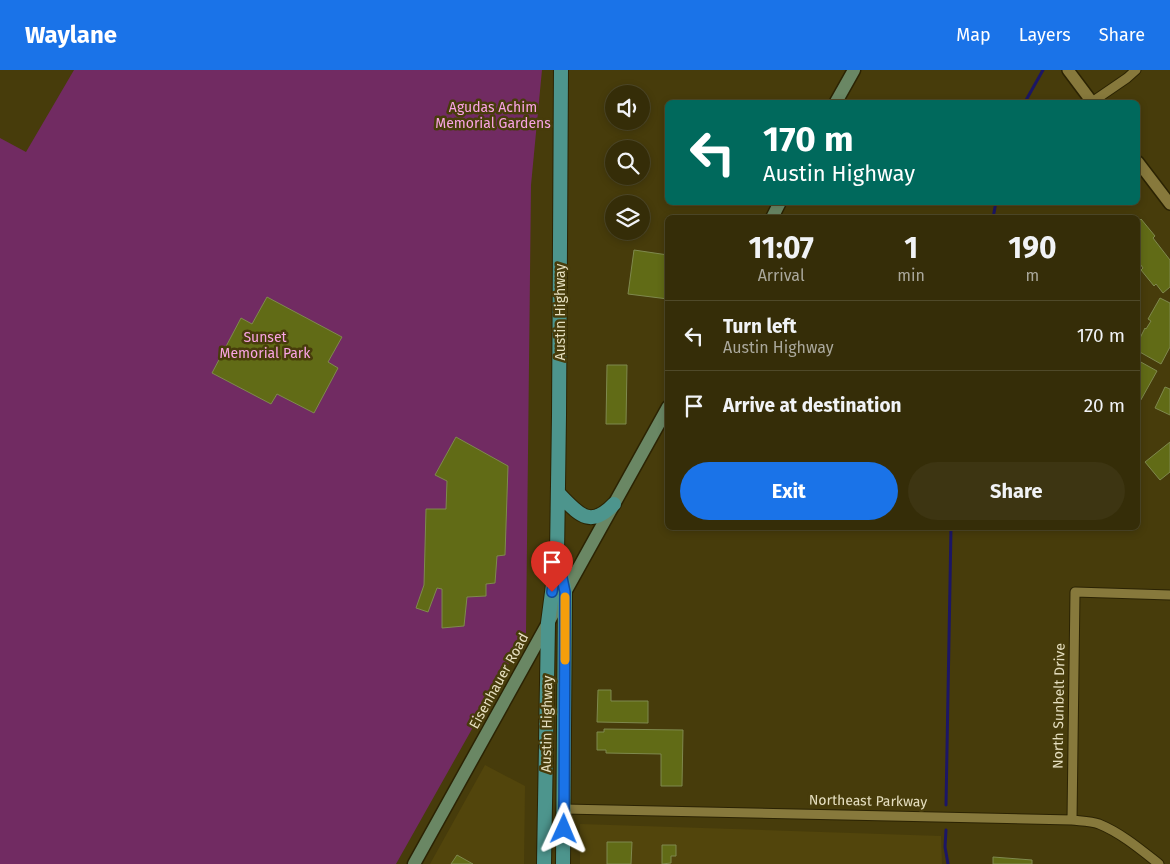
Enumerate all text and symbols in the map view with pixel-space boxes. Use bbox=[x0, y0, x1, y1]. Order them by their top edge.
text: Waylane bbox=[25, 21, 117, 49]
text: Map bbox=[956, 24, 991, 46]
text: Layers bbox=[1019, 24, 1071, 46]
text: Share bbox=[1099, 24, 1145, 46]
map controls bbox=[605, 85, 650, 240]
button: sound bbox=[605, 85, 650, 130]
park label: Agudas Achim Memorial Gardens bbox=[435, 99, 551, 132]
text: 170 m bbox=[763, 118, 854, 160]
icon: left bbox=[680, 120, 745, 185]
button: search bbox=[605, 140, 650, 185]
text: Austin Highway bbox=[763, 160, 915, 187]
button: layers bbox=[605, 195, 650, 240]
text: 11:07 bbox=[748, 230, 814, 266]
text: 1 bbox=[904, 230, 918, 266]
text: 190 bbox=[1008, 230, 1057, 266]
street label: Austin Highway bbox=[552, 264, 569, 360]
text: Arrival bbox=[758, 266, 805, 285]
text: min bbox=[897, 266, 925, 285]
text: m bbox=[1026, 266, 1039, 285]
text: Turn left bbox=[723, 315, 797, 338]
icon: left bbox=[680, 322, 708, 350]
text: 170 m bbox=[1077, 324, 1125, 347]
park label: Sunset Memorial Park bbox=[220, 329, 311, 362]
text: Austin Highway bbox=[723, 338, 834, 357]
icon: arrive bbox=[680, 392, 708, 420]
text: Arrive at destination bbox=[723, 394, 902, 417]
text: 20 m bbox=[1084, 394, 1125, 417]
button: Exit bbox=[680, 462, 898, 520]
button: Share bbox=[908, 462, 1125, 520]
pin bbox=[531, 541, 573, 592]
icon: arrive bbox=[538, 548, 566, 576]
street label: Eisenhauer Road bbox=[466, 630, 532, 732]
street label: North Sunbelt Drive bbox=[1049, 643, 1069, 769]
street label: Austin Highway bbox=[538, 675, 556, 773]
street label: Northeast Parkway bbox=[809, 791, 927, 811]
position arrow bbox=[537, 802, 589, 854]

